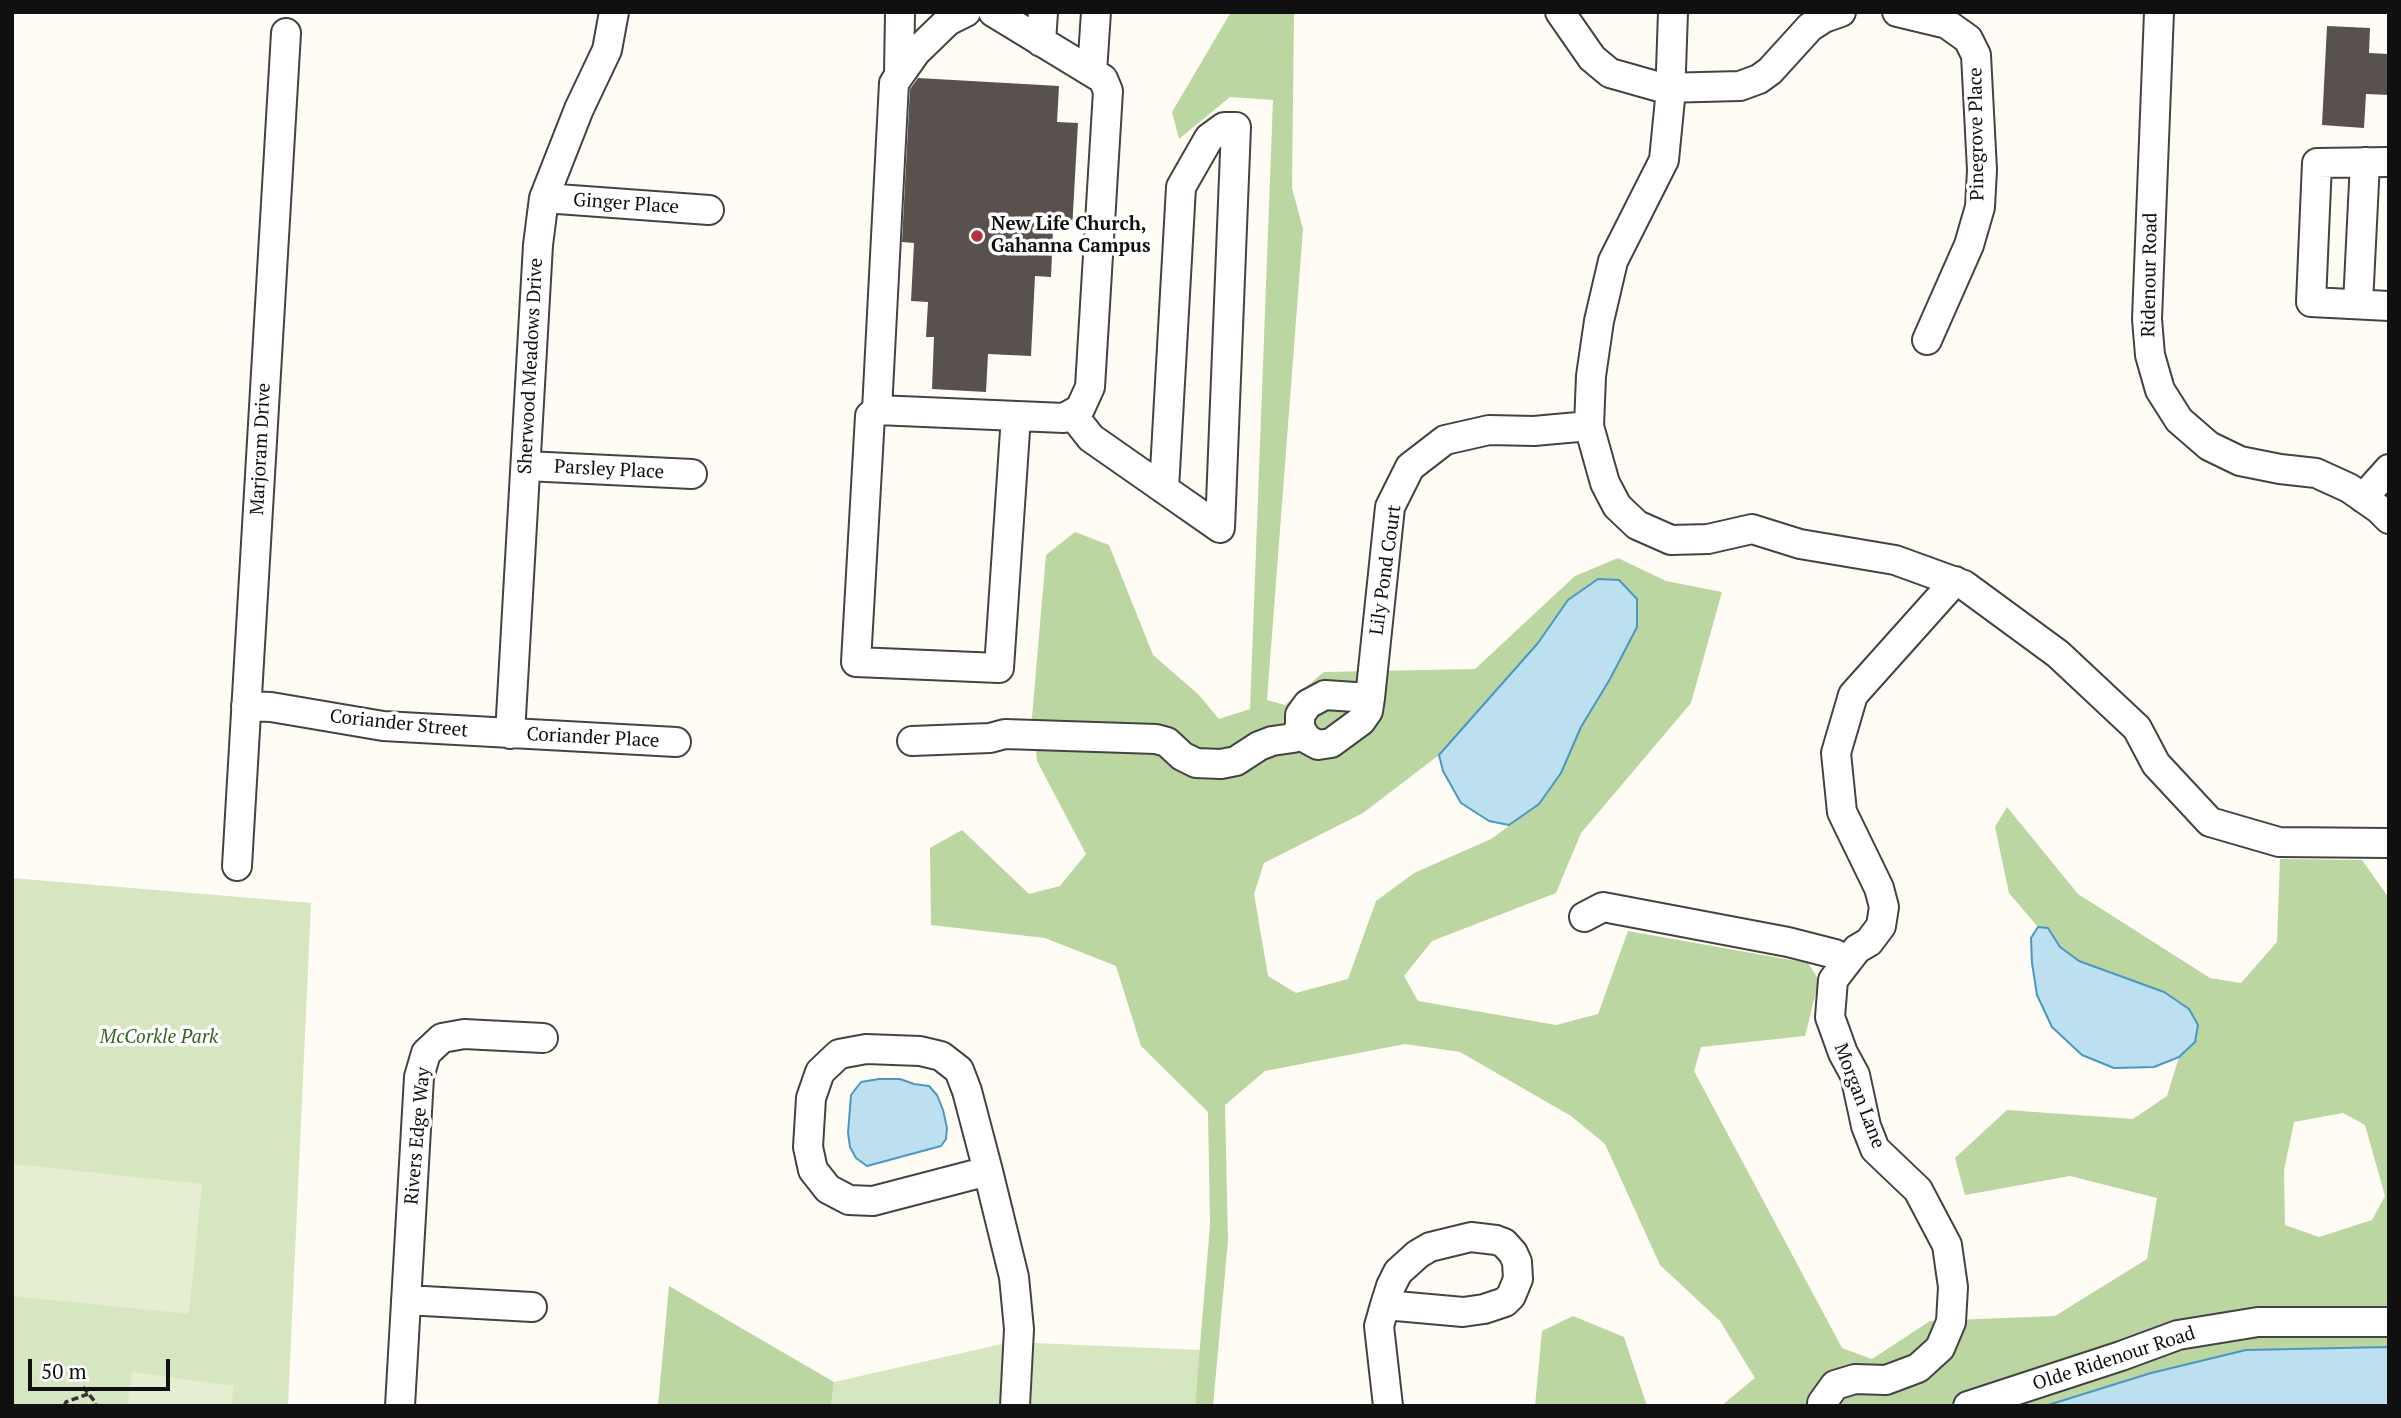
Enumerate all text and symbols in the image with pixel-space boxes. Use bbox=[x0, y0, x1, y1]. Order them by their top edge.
street label: Pinegrove Place bbox=[1964, 67, 1990, 201]
street label: Ginger Place bbox=[572, 189, 680, 219]
street label: Ridenour Road bbox=[2138, 212, 2162, 338]
place label: New Life Church, Gahanna Campus bbox=[991, 214, 1150, 258]
marker: New Life Church, Gahanna Campus bbox=[969, 228, 985, 244]
street label: Sherwood Meadows Drive bbox=[514, 257, 548, 475]
street label: Marjoram Drive bbox=[246, 382, 276, 516]
street label: Parsley Place bbox=[553, 456, 665, 484]
street label: Lily Pond Court bbox=[1366, 503, 1406, 637]
street label: Coriander Street bbox=[329, 705, 469, 743]
street label: Coriander Place bbox=[526, 723, 660, 753]
park label: McCorkle Park bbox=[100, 1027, 218, 1049]
street label: Morgan Lane bbox=[1829, 1040, 1889, 1152]
street label: Rivers Edge Way bbox=[401, 1066, 435, 1206]
street label: Olde Ridenour Road bbox=[2030, 1322, 2198, 1396]
scale bar bbox=[32, 1344, 173, 1388]
text: 50 m bbox=[41, 1357, 87, 1385]

